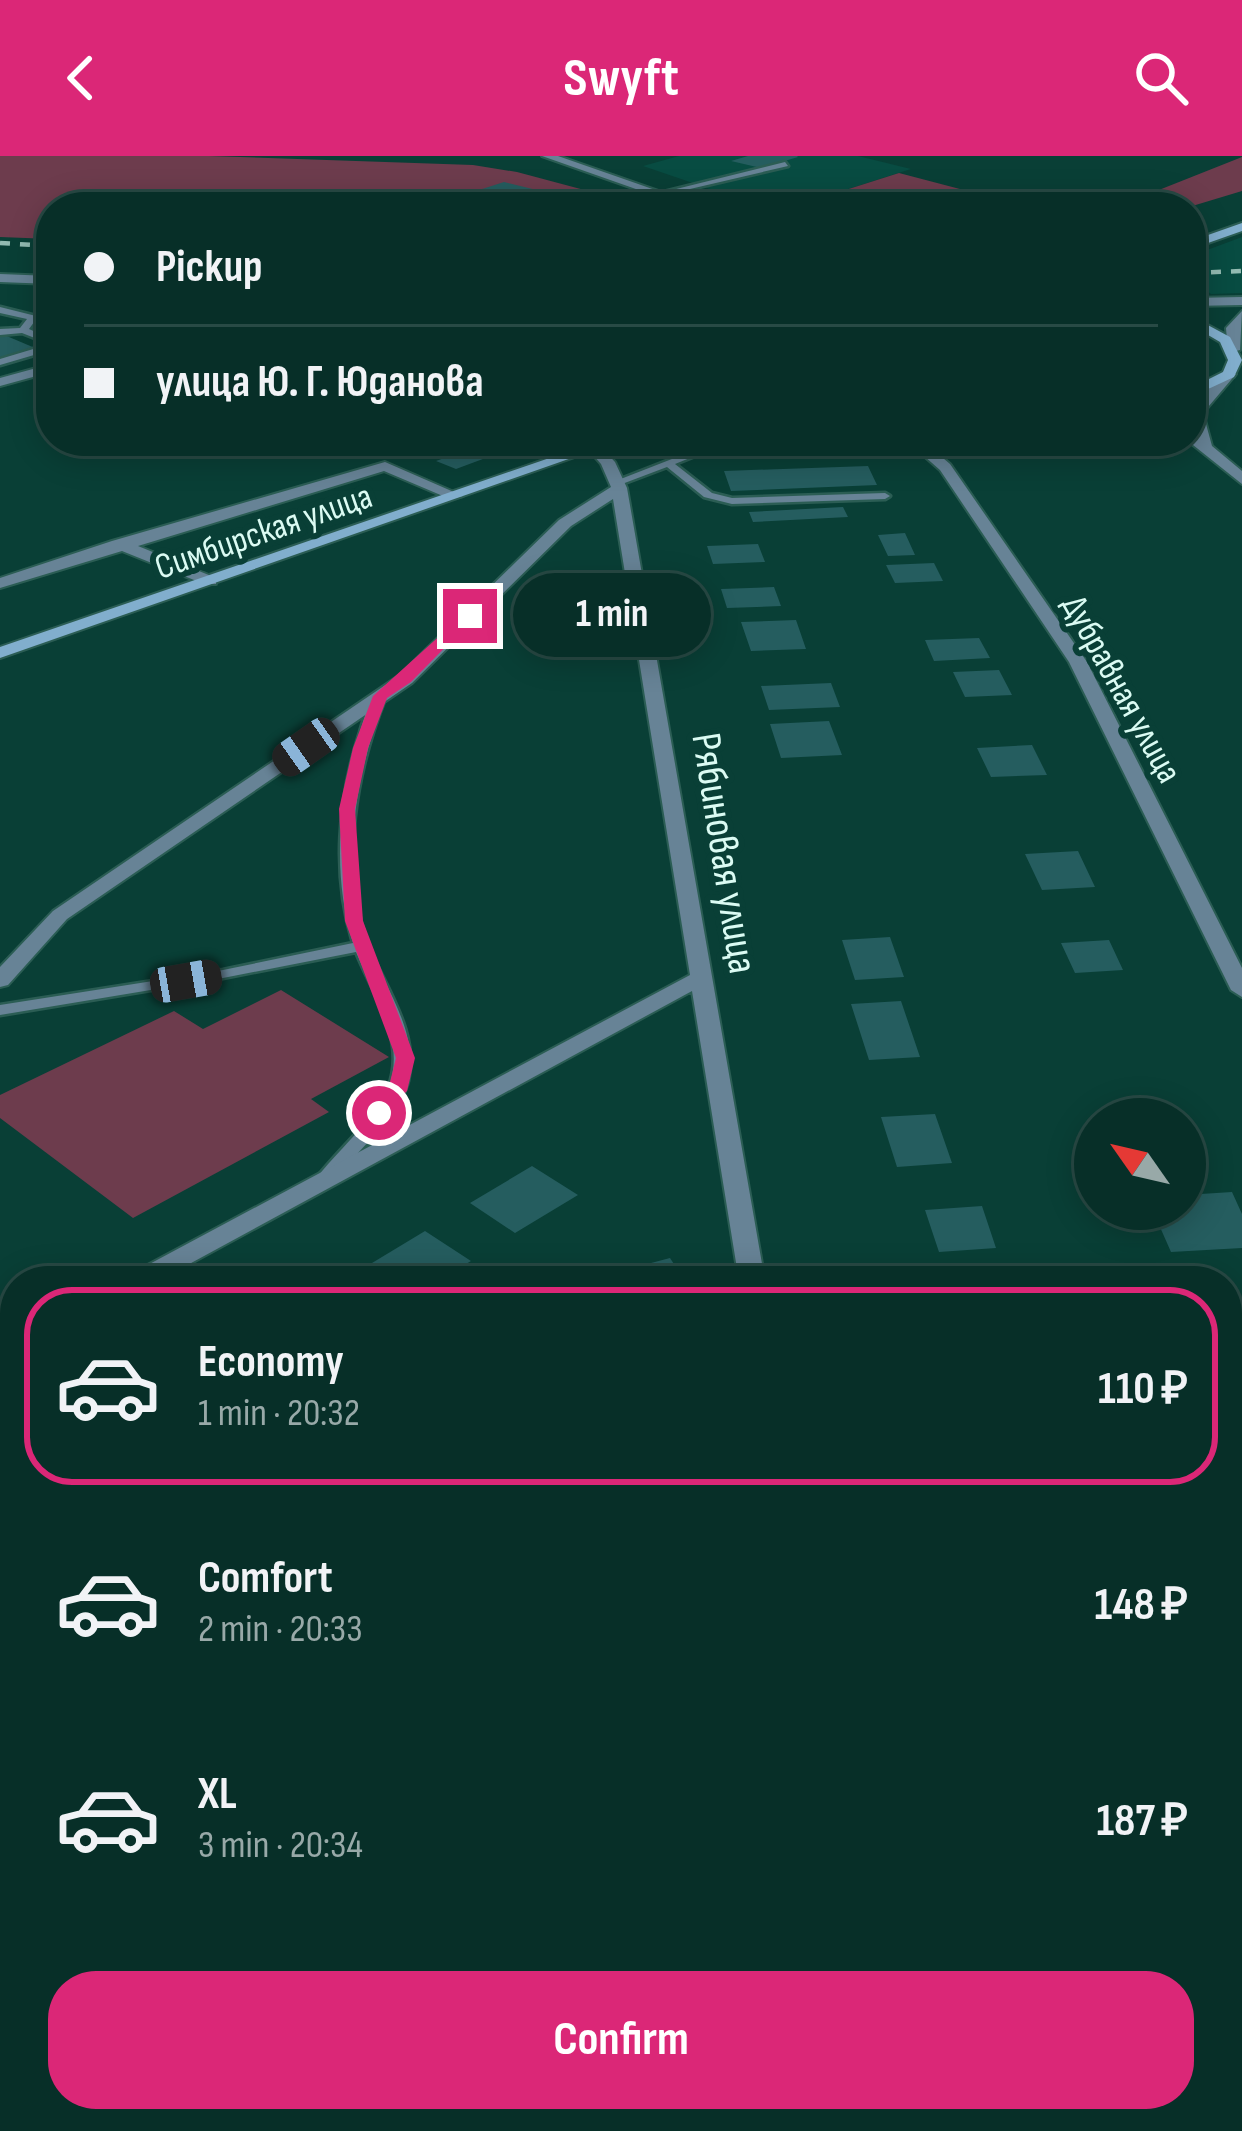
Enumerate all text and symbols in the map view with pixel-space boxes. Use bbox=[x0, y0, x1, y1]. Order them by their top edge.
icon: back bbox=[48, 45, 114, 111]
icon: search bbox=[1128, 45, 1194, 111]
text: Swyft bbox=[563, 46, 679, 111]
text: Pickup bbox=[156, 240, 263, 295]
text: улица Ю. Г. Юданова bbox=[156, 355, 484, 410]
street label: Симбирская улица bbox=[150, 475, 378, 590]
callout: 1 min bbox=[512, 574, 710, 658]
street label: Дубравная улица bbox=[1052, 588, 1190, 791]
route end bbox=[443, 589, 497, 643]
text: 1 min bbox=[576, 591, 648, 638]
car bbox=[266, 712, 346, 782]
street label: Рябиновая улица bbox=[679, 729, 768, 977]
car bbox=[147, 957, 225, 1005]
route start bbox=[352, 1086, 406, 1140]
north arrow bbox=[1074, 1098, 1206, 1230]
map controls bbox=[1074, 1098, 1206, 1230]
icon: car bbox=[54, 1332, 162, 1440]
text: Economy bbox=[198, 1335, 344, 1390]
text: 110 ₽ bbox=[1098, 1362, 1188, 1417]
text: 1 min · 20:32 bbox=[198, 1390, 360, 1437]
icon: car bbox=[54, 1548, 162, 1656]
text: Comfort bbox=[198, 1551, 333, 1606]
text: 148 ₽ bbox=[1095, 1578, 1188, 1633]
text: 2 min · 20:33 bbox=[198, 1606, 363, 1653]
icon: car bbox=[54, 1764, 162, 1872]
text: XL bbox=[198, 1767, 237, 1822]
text: 187 ₽ bbox=[1096, 1794, 1188, 1849]
text: 3 min · 20:34 bbox=[198, 1822, 363, 1869]
button: Confirm bbox=[48, 1971, 1194, 2109]

